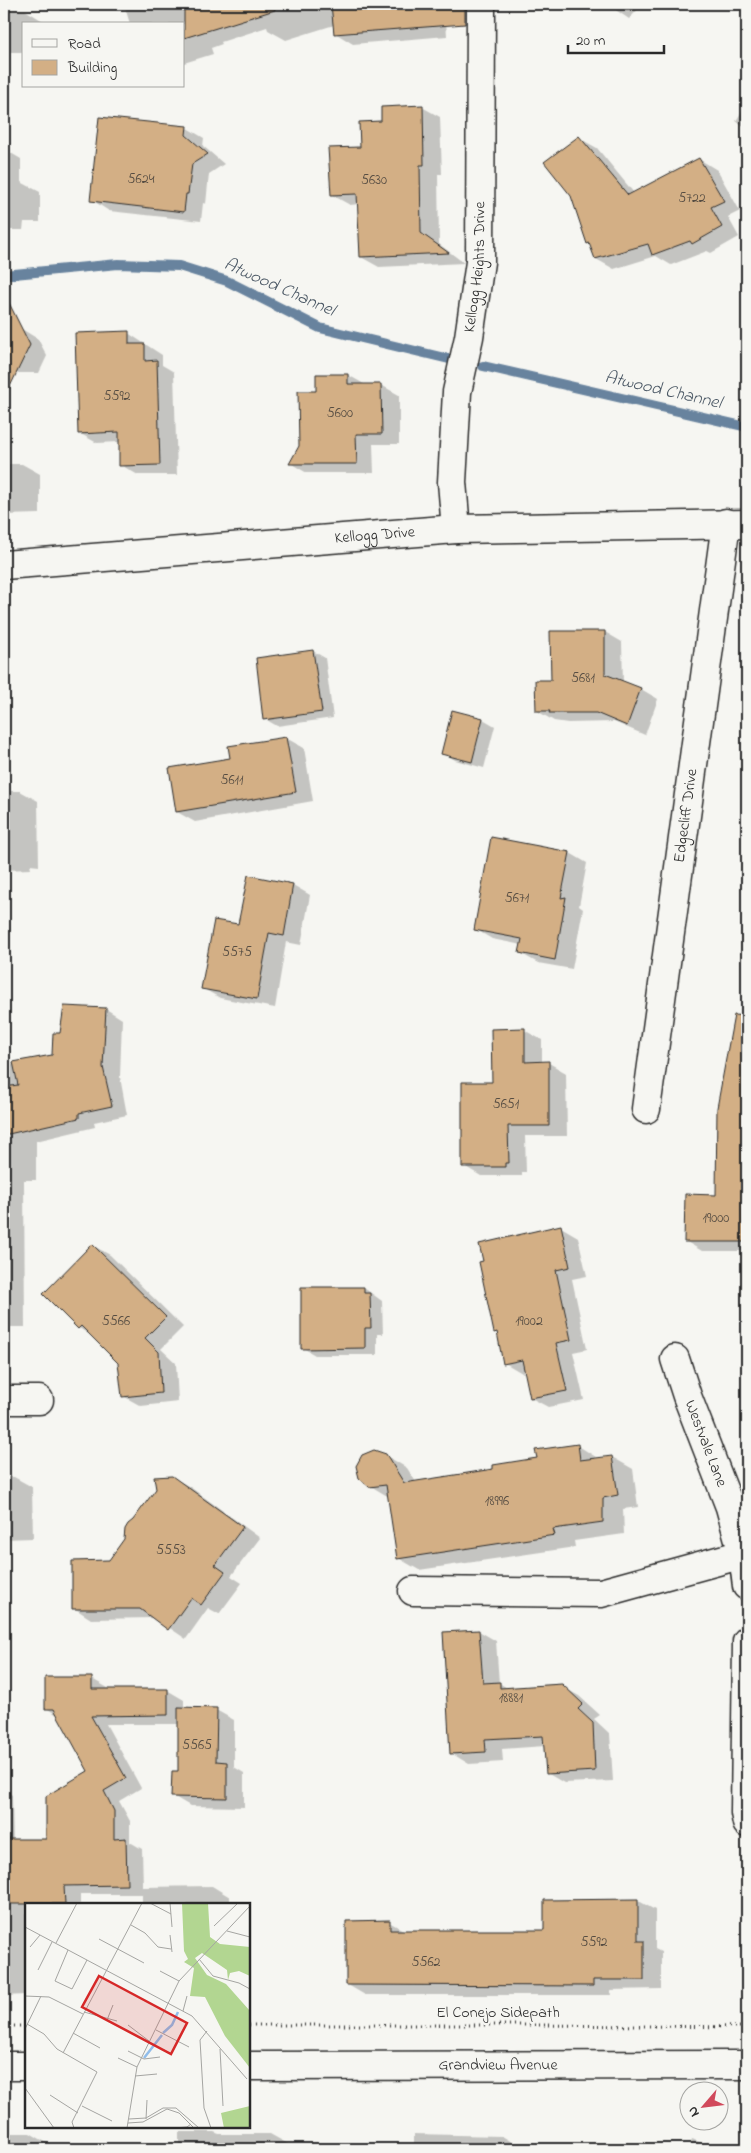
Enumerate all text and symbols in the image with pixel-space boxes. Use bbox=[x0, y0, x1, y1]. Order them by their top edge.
legend bbox=[22, 22, 185, 88]
scale bar bbox=[568, 22, 665, 54]
text: 20 m bbox=[576, 30, 606, 52]
text: Road bbox=[68, 33, 101, 55]
text: Building bbox=[67, 57, 117, 80]
house number: 5624 bbox=[128, 169, 155, 190]
house number: 5630 bbox=[361, 170, 387, 191]
house number: 5722 bbox=[678, 188, 706, 209]
street label: Kellogg Heights Drive bbox=[458, 201, 492, 334]
water label: Atwood Channel bbox=[219, 252, 340, 325]
water label: Atwood Channel bbox=[602, 365, 726, 418]
house number: 5592 bbox=[103, 386, 131, 407]
house number: 5600 bbox=[327, 403, 353, 424]
street label: Kellogg Drive bbox=[334, 520, 417, 551]
house number: 5681 bbox=[571, 668, 595, 689]
street label: Edgecliff Drive bbox=[668, 766, 704, 864]
house number: 5611 bbox=[220, 770, 244, 791]
house number: 5671 bbox=[505, 888, 530, 909]
house number: 5575 bbox=[222, 942, 252, 963]
house number: 5651 bbox=[493, 1094, 520, 1115]
house number: 19000 bbox=[703, 1208, 729, 1229]
house number: 5566 bbox=[102, 1311, 130, 1332]
house number: 19002 bbox=[515, 1311, 543, 1332]
street label: Westvale Lane bbox=[678, 1397, 733, 1491]
house number: 18996 bbox=[485, 1491, 509, 1512]
house number: 5553 bbox=[156, 1540, 186, 1561]
house number: 18881 bbox=[499, 1688, 524, 1709]
house number: 5565 bbox=[182, 1735, 212, 1756]
inset map bbox=[25, 1903, 250, 2128]
house number: 5592 bbox=[580, 1932, 608, 1953]
house number: 5562 bbox=[411, 1952, 441, 1973]
street label: El Conejo Sidepath bbox=[436, 2001, 560, 2025]
street label: Grandview Avenue bbox=[438, 2053, 558, 2078]
north arrow bbox=[678, 2080, 728, 2130]
text: N bbox=[682, 2102, 705, 2121]

